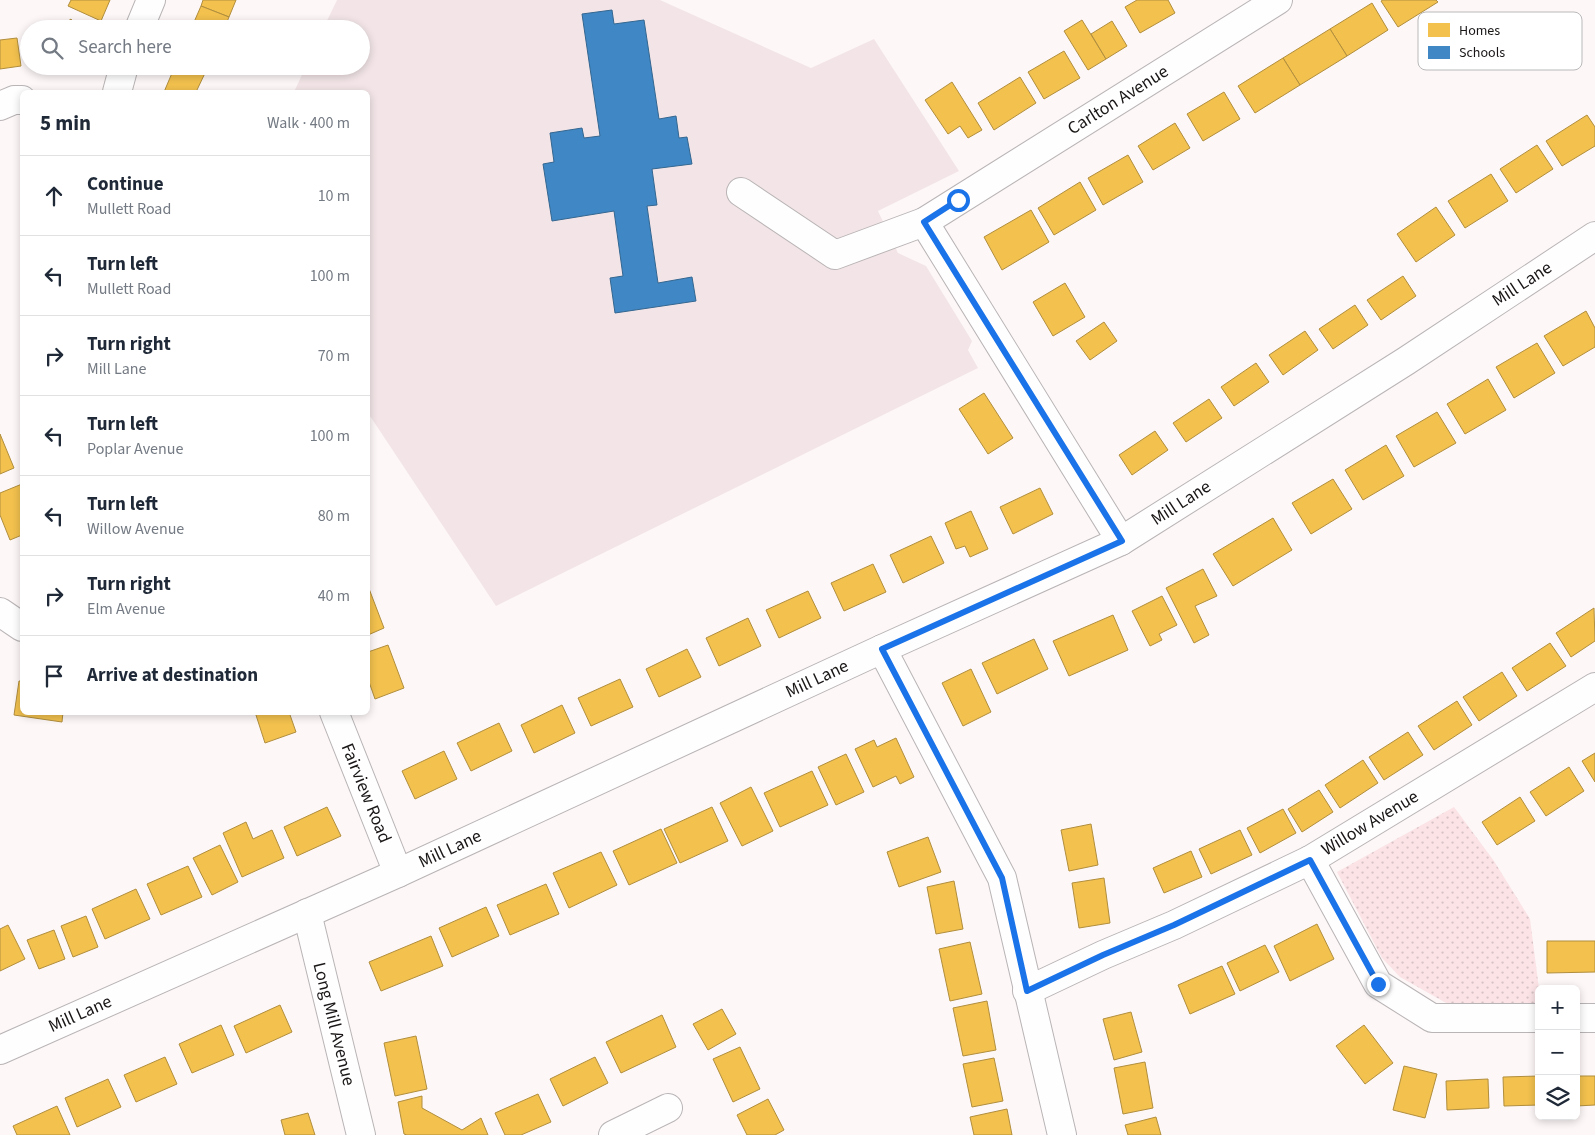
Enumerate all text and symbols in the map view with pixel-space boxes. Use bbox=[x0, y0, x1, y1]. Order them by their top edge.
legend bbox=[1418, 12, 1582, 70]
search box bbox=[20, 20, 370, 75]
text: Homes bbox=[1459, 21, 1500, 41]
icon: search bbox=[38, 34, 66, 62]
text: Search here bbox=[78, 34, 172, 61]
text: Schools bbox=[1459, 43, 1505, 63]
street label: Carlton Avenue bbox=[1063, 59, 1173, 141]
text: 5 min bbox=[40, 108, 91, 138]
text: Walk · 400 m bbox=[267, 112, 350, 134]
text: Continue bbox=[87, 171, 164, 198]
icon: ahead bbox=[40, 182, 68, 210]
text: 10 m bbox=[318, 185, 350, 207]
route start bbox=[947, 189, 970, 212]
text: Mullett Road bbox=[87, 198, 171, 220]
text: Turn left bbox=[87, 251, 158, 278]
street label: Mill Lane bbox=[1487, 255, 1557, 313]
icon: left bbox=[40, 262, 68, 290]
text: 100 m bbox=[310, 265, 350, 287]
text: Mullett Road bbox=[87, 278, 171, 300]
text: Turn right bbox=[87, 331, 171, 358]
icon: right bbox=[40, 342, 68, 370]
text: 70 m bbox=[318, 345, 350, 367]
text: Mill Lane bbox=[87, 358, 146, 380]
text: Turn left bbox=[87, 411, 158, 438]
icon: left bbox=[40, 422, 68, 450]
text: 100 m bbox=[310, 425, 350, 447]
text: Poplar Avenue bbox=[87, 438, 183, 460]
street label: Mill Lane bbox=[1146, 474, 1216, 532]
text: Turn left bbox=[87, 491, 158, 518]
icon: left bbox=[40, 502, 68, 530]
text: 80 m bbox=[318, 505, 350, 527]
text: Willow Avenue bbox=[87, 518, 184, 540]
text: Turn right bbox=[87, 571, 171, 598]
icon: right bbox=[40, 582, 68, 610]
text: 40 m bbox=[318, 585, 350, 607]
text: Elm Avenue bbox=[87, 598, 165, 620]
street label: Mill Lane bbox=[781, 654, 853, 704]
icon: arrive bbox=[40, 662, 68, 690]
text: Arrive at destination bbox=[87, 662, 258, 689]
street label: Fairview Road bbox=[335, 739, 397, 847]
street label: Willow Avenue bbox=[1317, 784, 1423, 862]
street label: Mill Lane bbox=[414, 824, 486, 874]
street label: Long Mill Avenue bbox=[307, 960, 361, 1089]
route end bbox=[1367, 973, 1390, 996]
map controls bbox=[1535, 985, 1580, 1120]
button: + bbox=[1535, 985, 1580, 1030]
street label: Mill Lane bbox=[44, 989, 116, 1039]
button: − bbox=[1535, 1030, 1580, 1075]
button: layers bbox=[1535, 1075, 1580, 1120]

